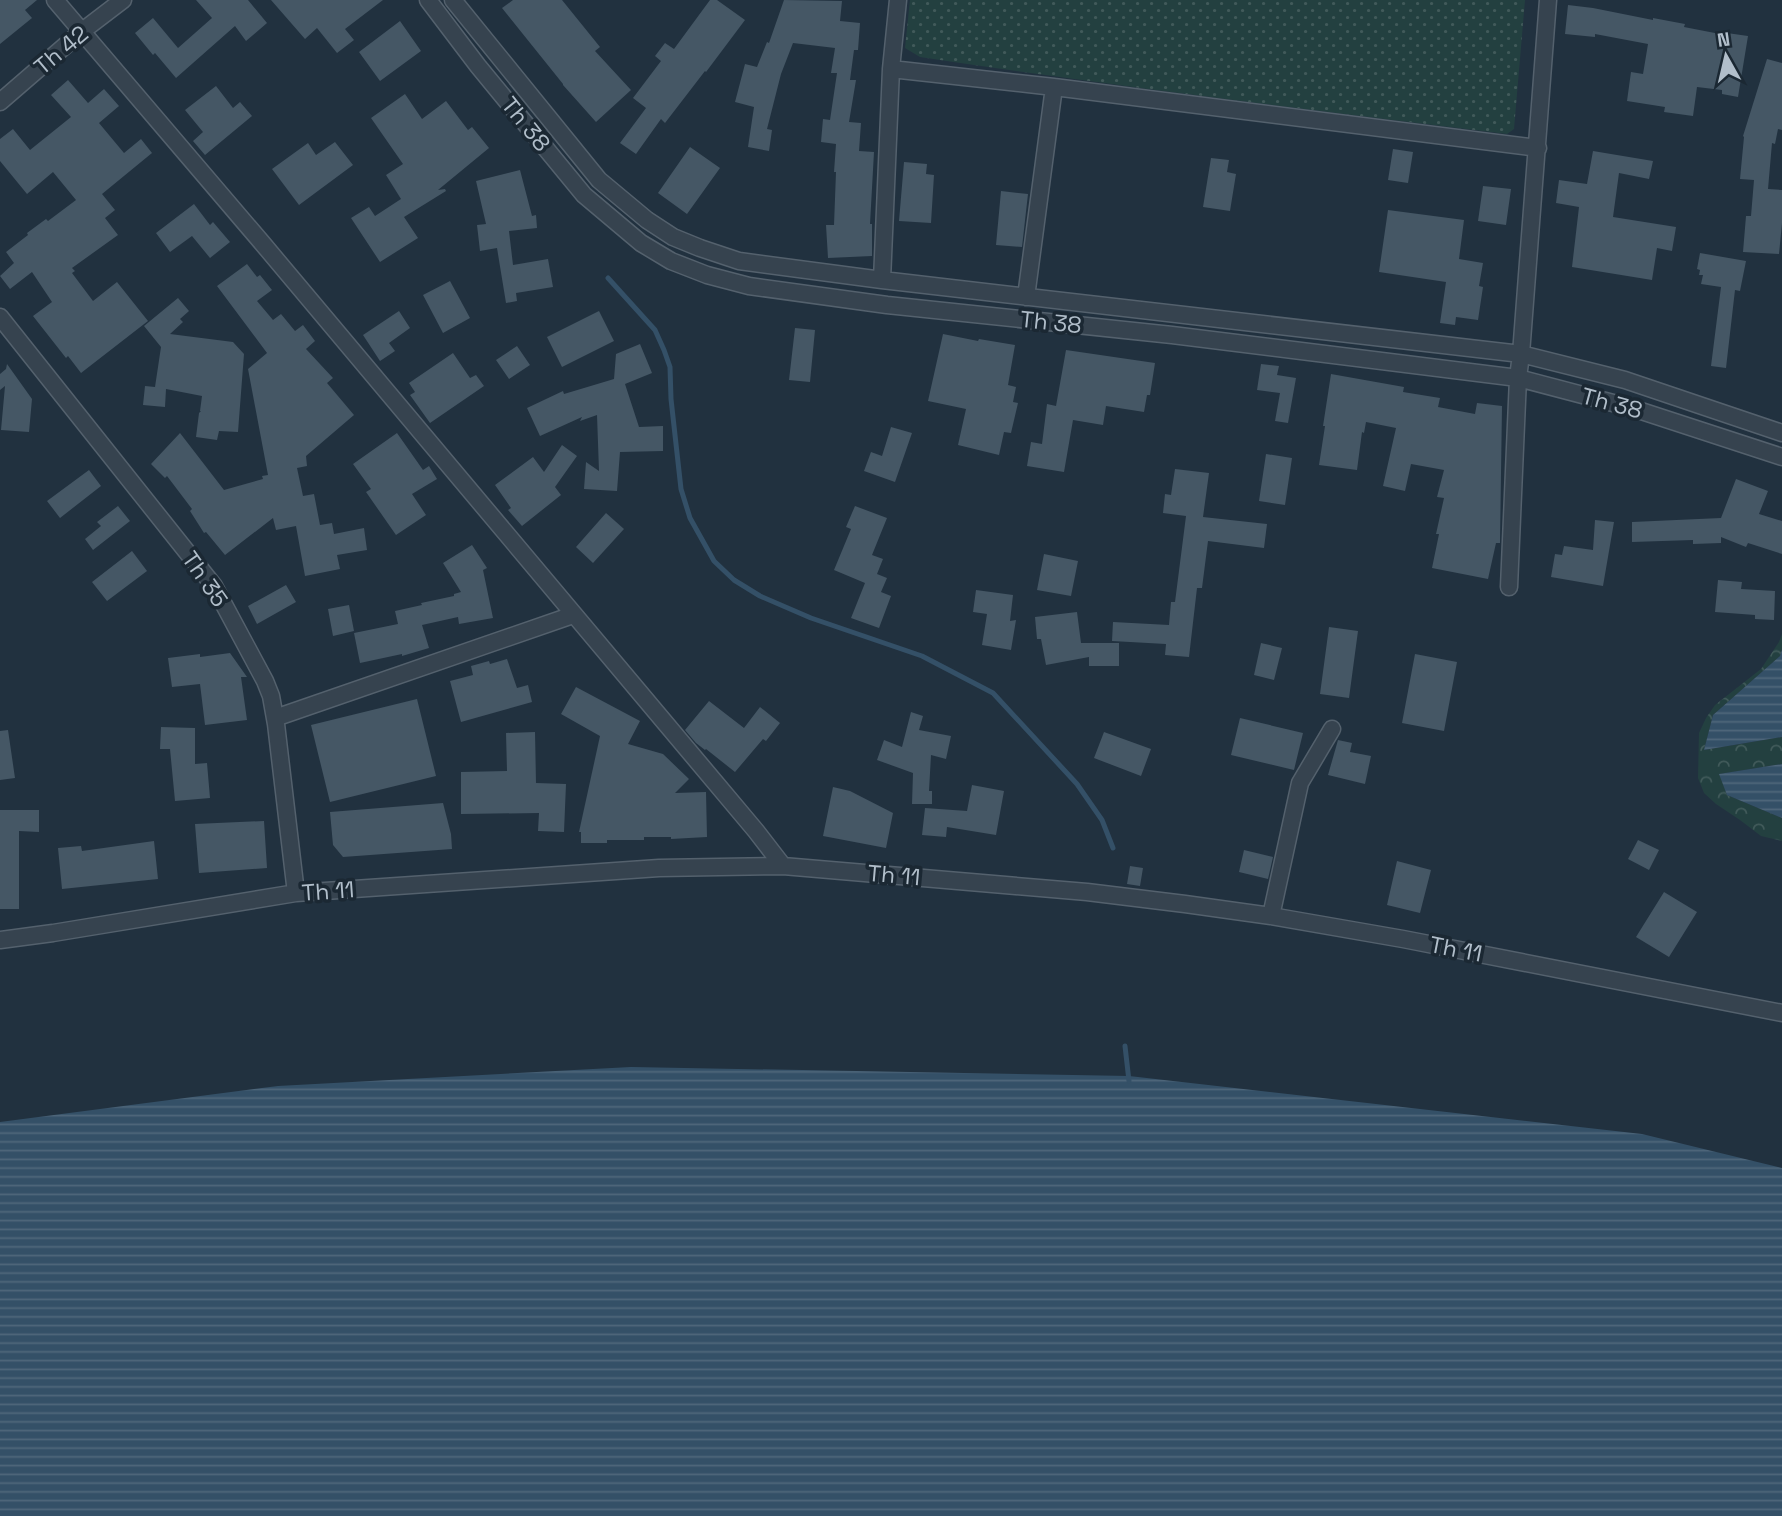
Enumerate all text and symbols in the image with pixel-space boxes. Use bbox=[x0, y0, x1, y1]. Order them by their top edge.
street label: Th 42 bbox=[28, 19, 94, 81]
north arrow bbox=[1691, 21, 1761, 91]
text: N bbox=[1716, 26, 1732, 53]
street label: Th 38 bbox=[495, 91, 557, 157]
street label: Th 38 bbox=[1019, 304, 1083, 340]
street label: Th 38 bbox=[1578, 381, 1646, 425]
street label: Th 35 bbox=[175, 545, 235, 613]
street label: Th 11 bbox=[866, 858, 922, 892]
street label: Th 11 bbox=[301, 874, 355, 908]
street label: Th 11 bbox=[1427, 929, 1485, 969]

